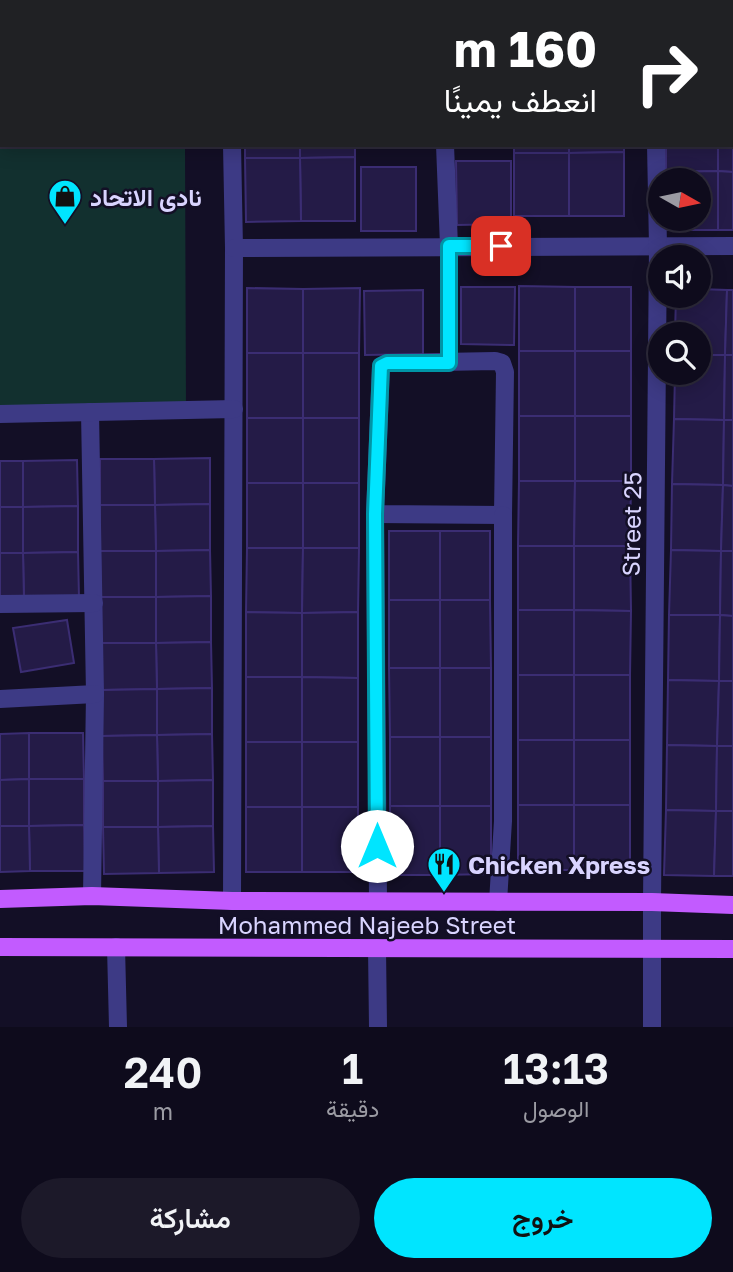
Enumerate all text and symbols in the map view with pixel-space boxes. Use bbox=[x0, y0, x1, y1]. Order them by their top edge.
text: 160 m bbox=[454, 19, 597, 78]
icon: right bbox=[621, 28, 712, 119]
text: انعطف يمينًا bbox=[444, 81, 597, 119]
north arrow bbox=[648, 168, 710, 231]
map controls bbox=[648, 168, 711, 385]
shop icon: نادى الاتحاد bbox=[46, 177, 84, 226]
place label: نادى الاتحاد bbox=[90, 182, 202, 212]
pin bbox=[471, 216, 531, 276]
icon: arrive bbox=[482, 227, 520, 265]
button: sound bbox=[648, 245, 711, 308]
button: search bbox=[648, 322, 711, 385]
street label: Street 25 bbox=[616, 471, 646, 577]
position arrow bbox=[340, 809, 414, 883]
restaurant icon: Chicken Xpress bbox=[425, 845, 463, 894]
place label: Chicken Xpress bbox=[468, 850, 650, 879]
street label: Mohammed Najeeb Street bbox=[218, 910, 516, 939]
text: 1 bbox=[342, 1043, 363, 1093]
text: 13:13 bbox=[503, 1043, 609, 1093]
text: 240 bbox=[124, 1047, 202, 1097]
text: دقيقة bbox=[326, 1094, 379, 1122]
text: الوصول bbox=[523, 1094, 589, 1122]
text: m bbox=[153, 1097, 173, 1125]
button: مشاركة bbox=[21, 1178, 360, 1258]
button: خروج bbox=[374, 1178, 712, 1258]

